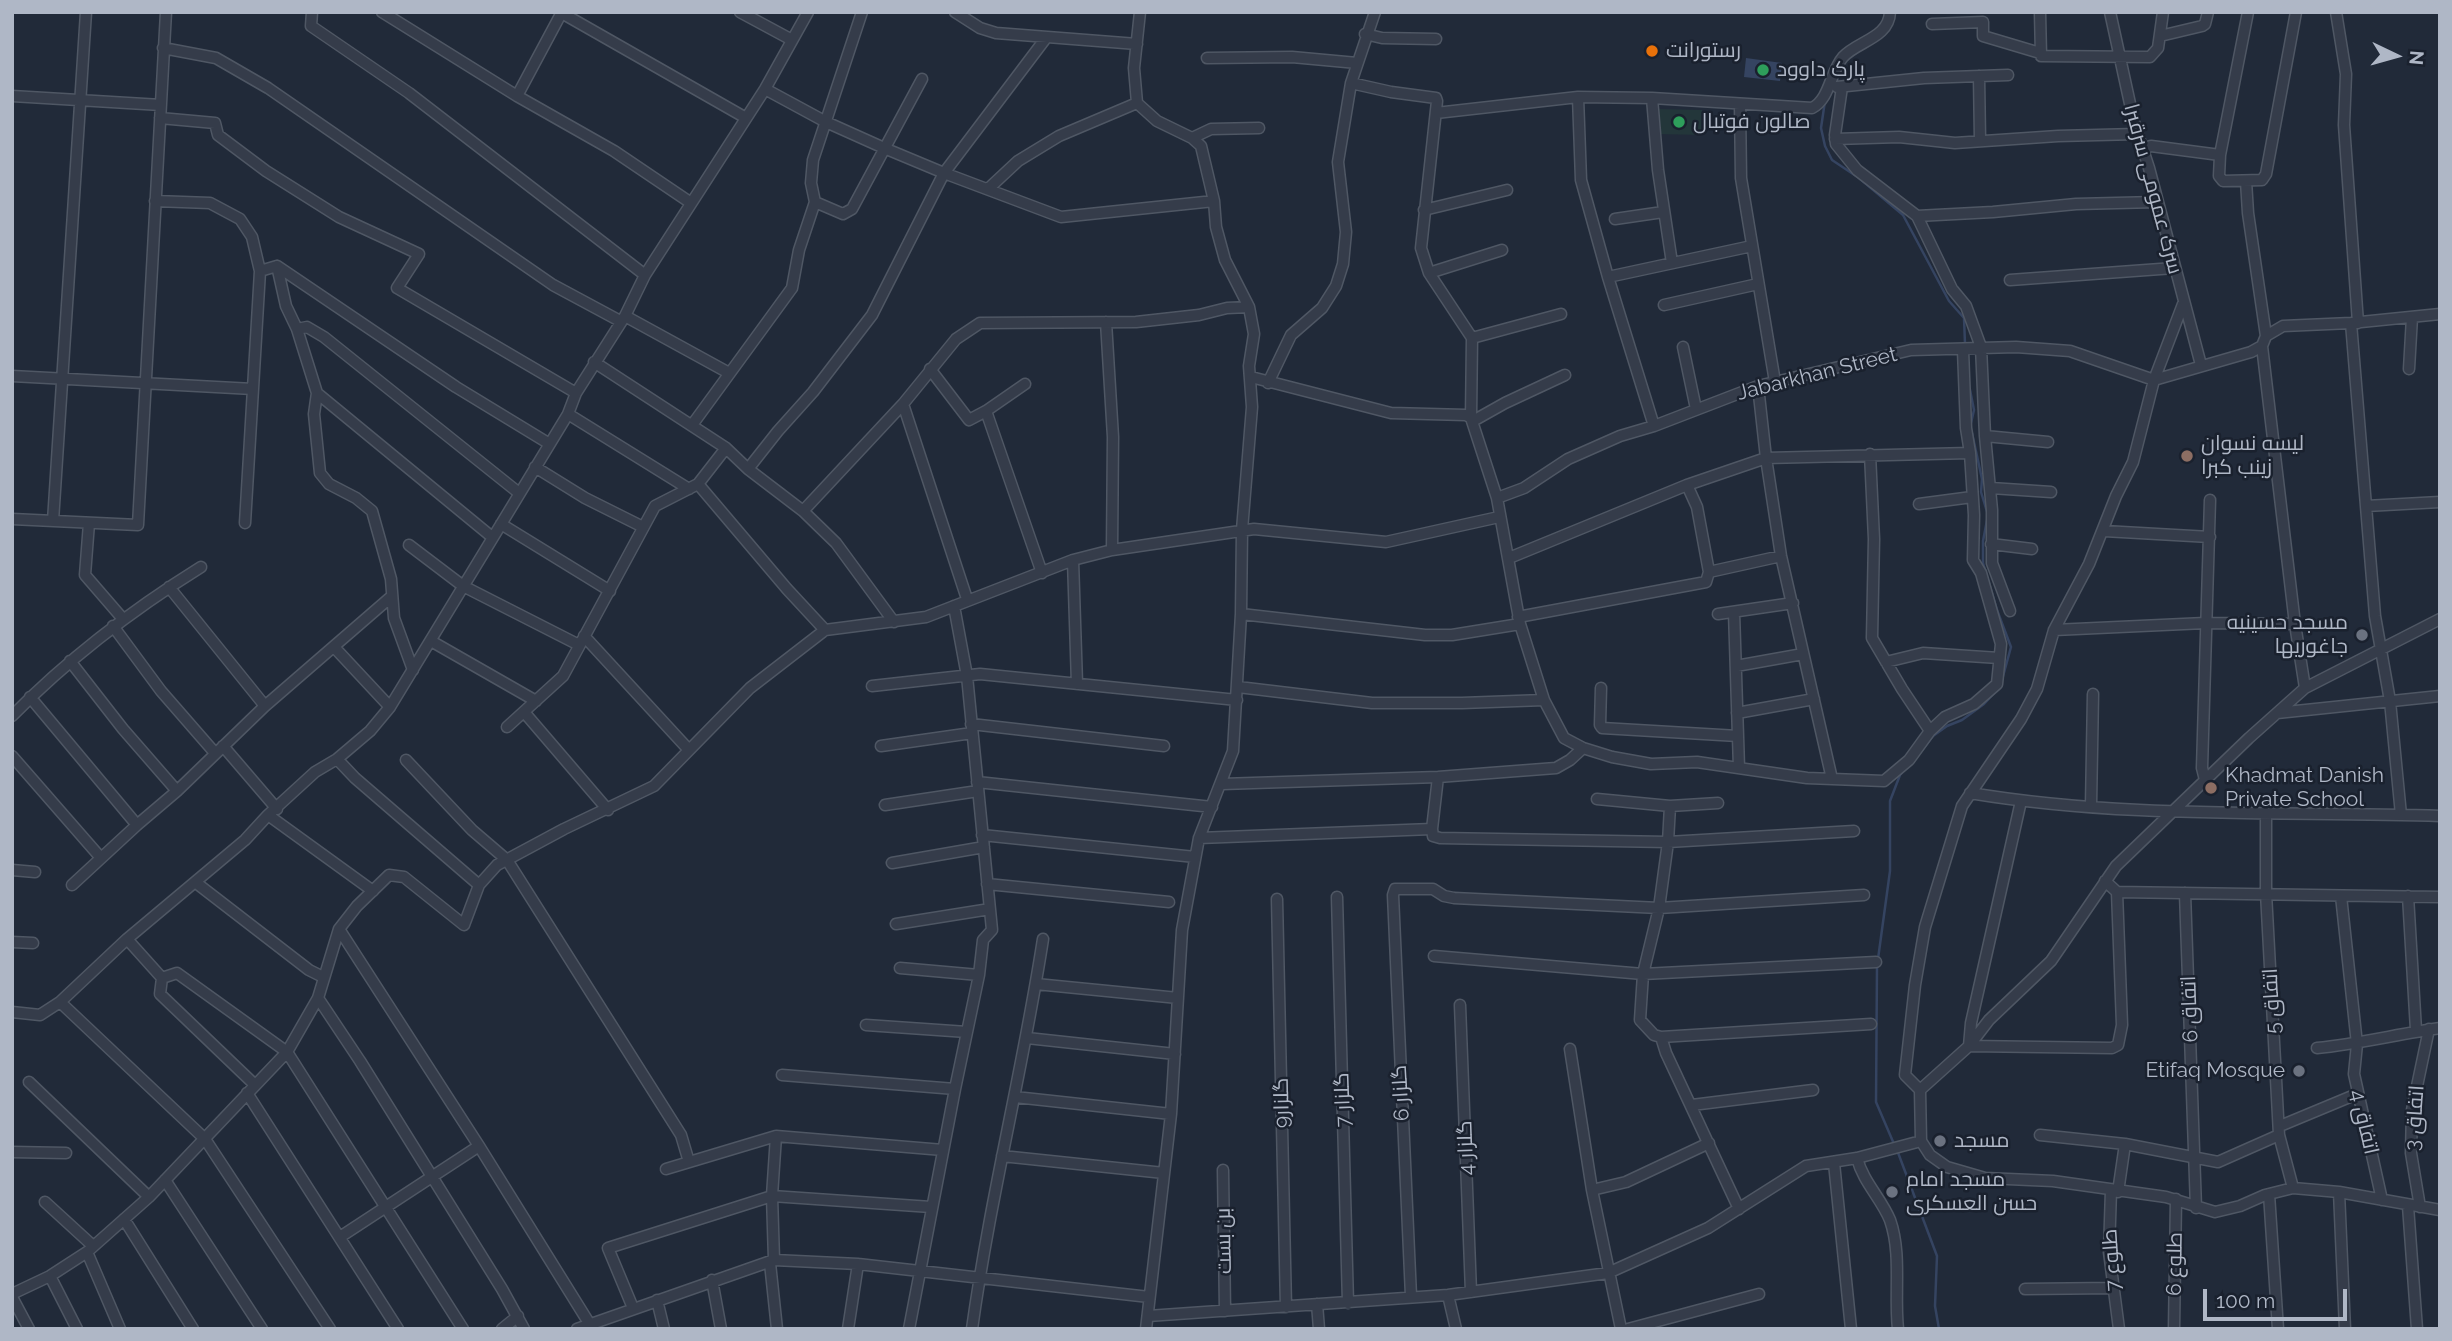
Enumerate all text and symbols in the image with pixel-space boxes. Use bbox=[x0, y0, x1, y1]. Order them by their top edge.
north arrow bbox=[2361, 21, 2431, 91]
place label: رستورانت bbox=[1666, 38, 1741, 64]
marker: رستورانت bbox=[1644, 43, 1660, 59]
text: N bbox=[2405, 50, 2429, 66]
place label: پارک داوود bbox=[1777, 57, 1865, 83]
marker: پارک داوود bbox=[1755, 62, 1771, 78]
street label: سرک عمومی سرقبرا bbox=[2118, 101, 2188, 277]
place label: صالون فوتبال bbox=[1693, 109, 1811, 135]
marker: صالون فوتبال bbox=[1671, 114, 1687, 130]
street label: Jabarkhan Street bbox=[1734, 342, 1900, 406]
place label: لیسه نسوان زینب کبرا bbox=[2201, 431, 2304, 481]
marker: لیسه نسوان زینب کبرا bbox=[2179, 448, 2195, 464]
place label: مسجد حسینیه جاغوریها bbox=[2227, 610, 2348, 660]
marker: مسجد حسینیه جاغوریها bbox=[2354, 627, 2370, 643]
place label: Khadmat Danish Private School bbox=[2225, 763, 2384, 813]
marker: Khadmat Danish Private School bbox=[2203, 780, 2219, 796]
street label: اتفاق 5 bbox=[2258, 967, 2286, 1035]
street label: اتفاق 6 bbox=[2176, 975, 2204, 1043]
place label: Etifaq Mosque bbox=[2145, 1058, 2285, 1084]
marker: Etifaq Mosque bbox=[2291, 1063, 2307, 1079]
street label: گلزار 6 bbox=[1387, 1064, 1415, 1122]
street label: گلزار 7 bbox=[1329, 1072, 1357, 1128]
street label: گلزار9 bbox=[1269, 1078, 1295, 1128]
street label: اتفاق 3 bbox=[2400, 1084, 2430, 1152]
street label: اتفاق 4 bbox=[2344, 1087, 2384, 1157]
street label: گلزار 4 bbox=[1452, 1120, 1480, 1176]
place label: مسجد bbox=[1954, 1128, 2009, 1154]
marker: مسجد bbox=[1932, 1133, 1948, 1149]
place label: مسجد امام حسن العسکری bbox=[1906, 1167, 2037, 1217]
marker: مسجد امام حسن العسکری bbox=[1884, 1184, 1900, 1200]
street label: بن بست bbox=[1211, 1208, 1237, 1274]
street label: طلوع 7 bbox=[2097, 1228, 2127, 1292]
street label: طلوع 6 bbox=[2162, 1232, 2188, 1296]
scale bar bbox=[2207, 1274, 2350, 1318]
text: 100 m bbox=[2216, 1288, 2275, 1313]

